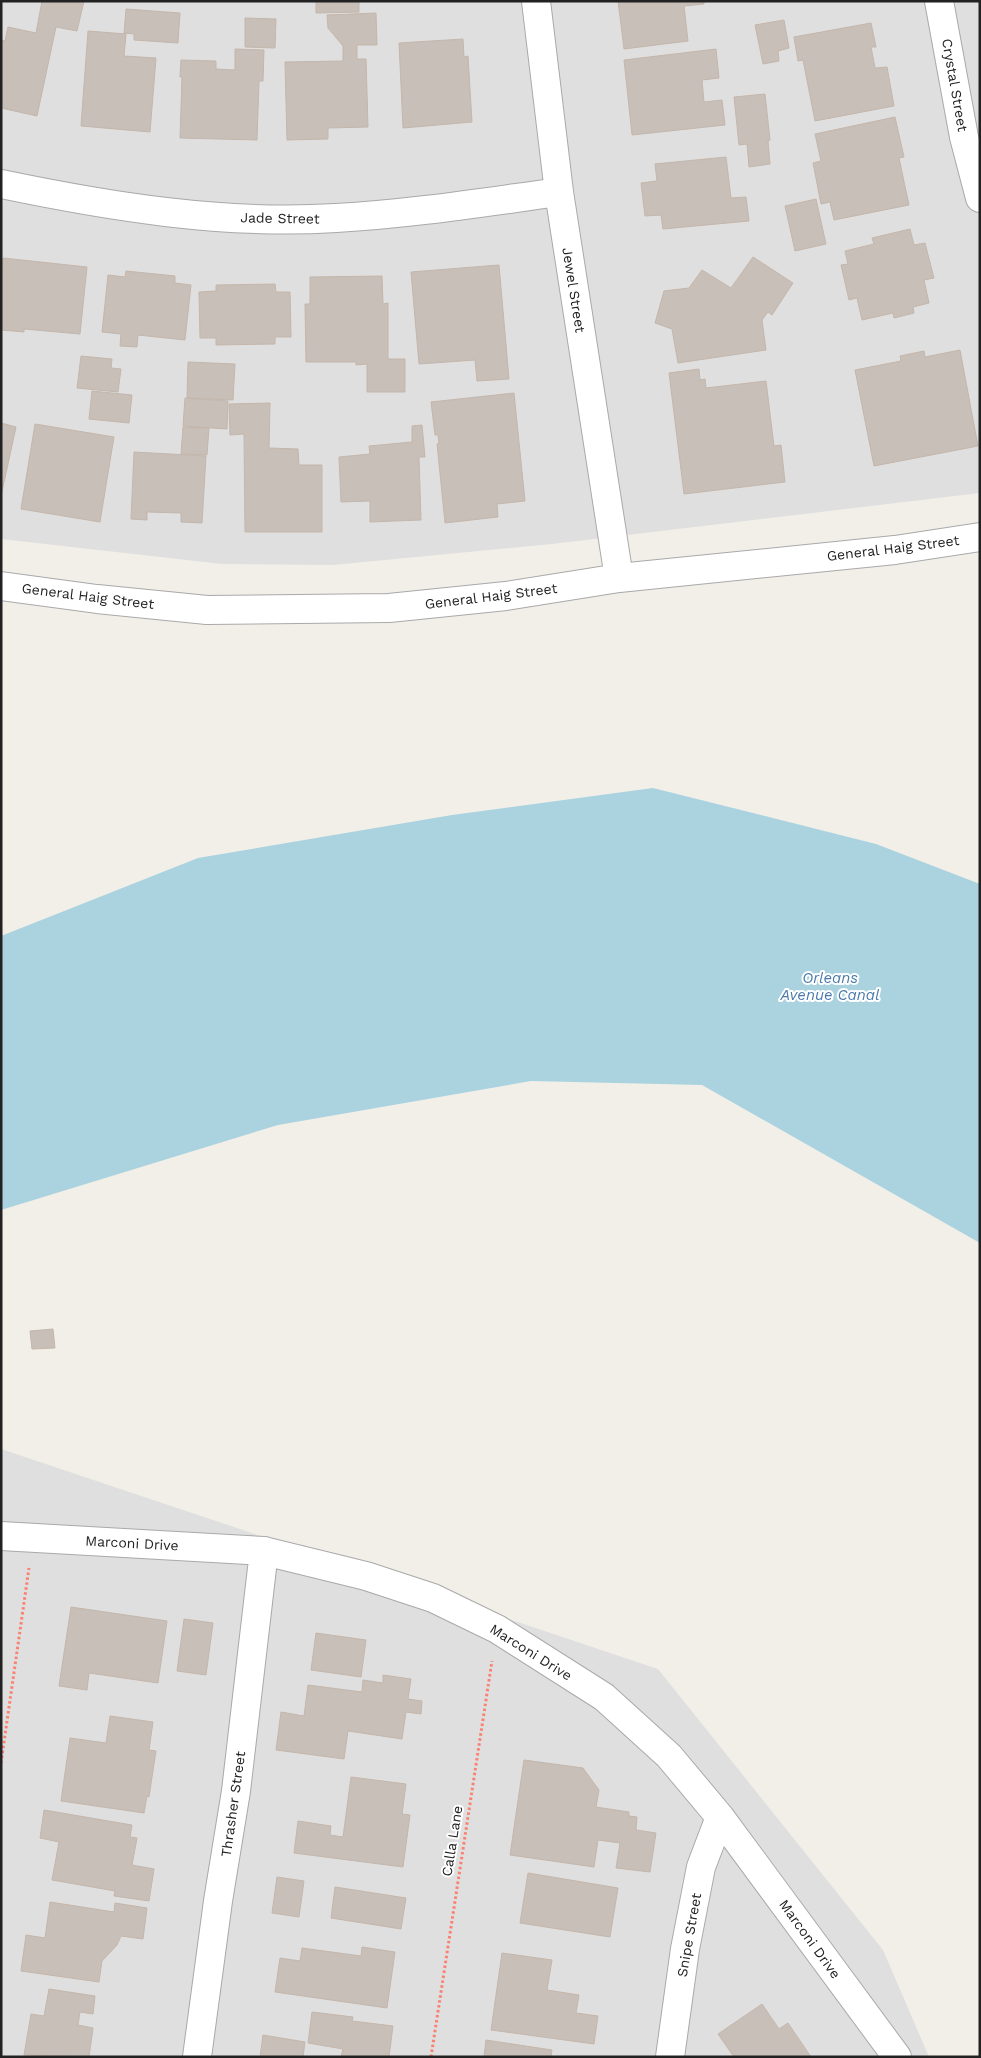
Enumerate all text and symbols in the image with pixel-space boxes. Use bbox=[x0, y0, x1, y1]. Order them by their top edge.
street label: Crystal Street bbox=[939, 37, 971, 133]
street label: Jade Street bbox=[240, 209, 320, 227]
street label: Jewel Street bbox=[559, 246, 589, 334]
street label: General Haig Street bbox=[826, 532, 960, 564]
street label: General Haig Street bbox=[21, 580, 155, 612]
street label: General Haig Street bbox=[424, 580, 558, 612]
water label: Orleans Avenue Canal bbox=[779, 969, 880, 1004]
street label: Marconi Drive bbox=[85, 1533, 179, 1553]
street label: Marconi Drive bbox=[487, 1620, 575, 1684]
street label: Thrasher Street bbox=[218, 1750, 248, 1858]
street label: Calla Lane bbox=[439, 1804, 465, 1878]
street label: Snipe Street bbox=[674, 1892, 704, 1978]
street label: Marconi Drive bbox=[776, 1896, 844, 1982]

